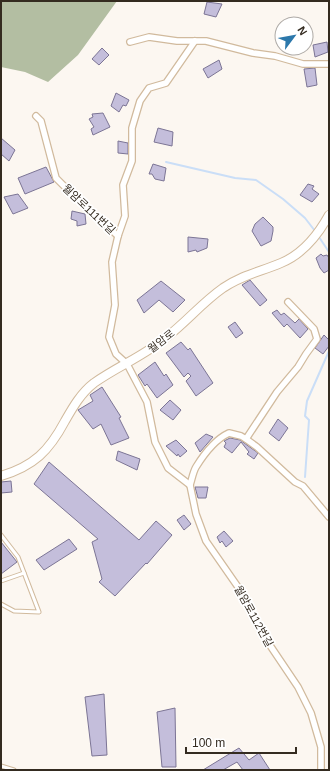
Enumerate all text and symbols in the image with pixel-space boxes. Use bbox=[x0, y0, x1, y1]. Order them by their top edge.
north arrow bbox=[274, 16, 314, 56]
text: N bbox=[295, 24, 310, 37]
street label: 월암로111번길 bbox=[60, 182, 118, 236]
street label: 월암로 bbox=[145, 327, 177, 355]
street label: 월암로112번길 bbox=[232, 583, 276, 649]
scale bar bbox=[186, 729, 296, 755]
text: 100 m bbox=[192, 736, 225, 750]

